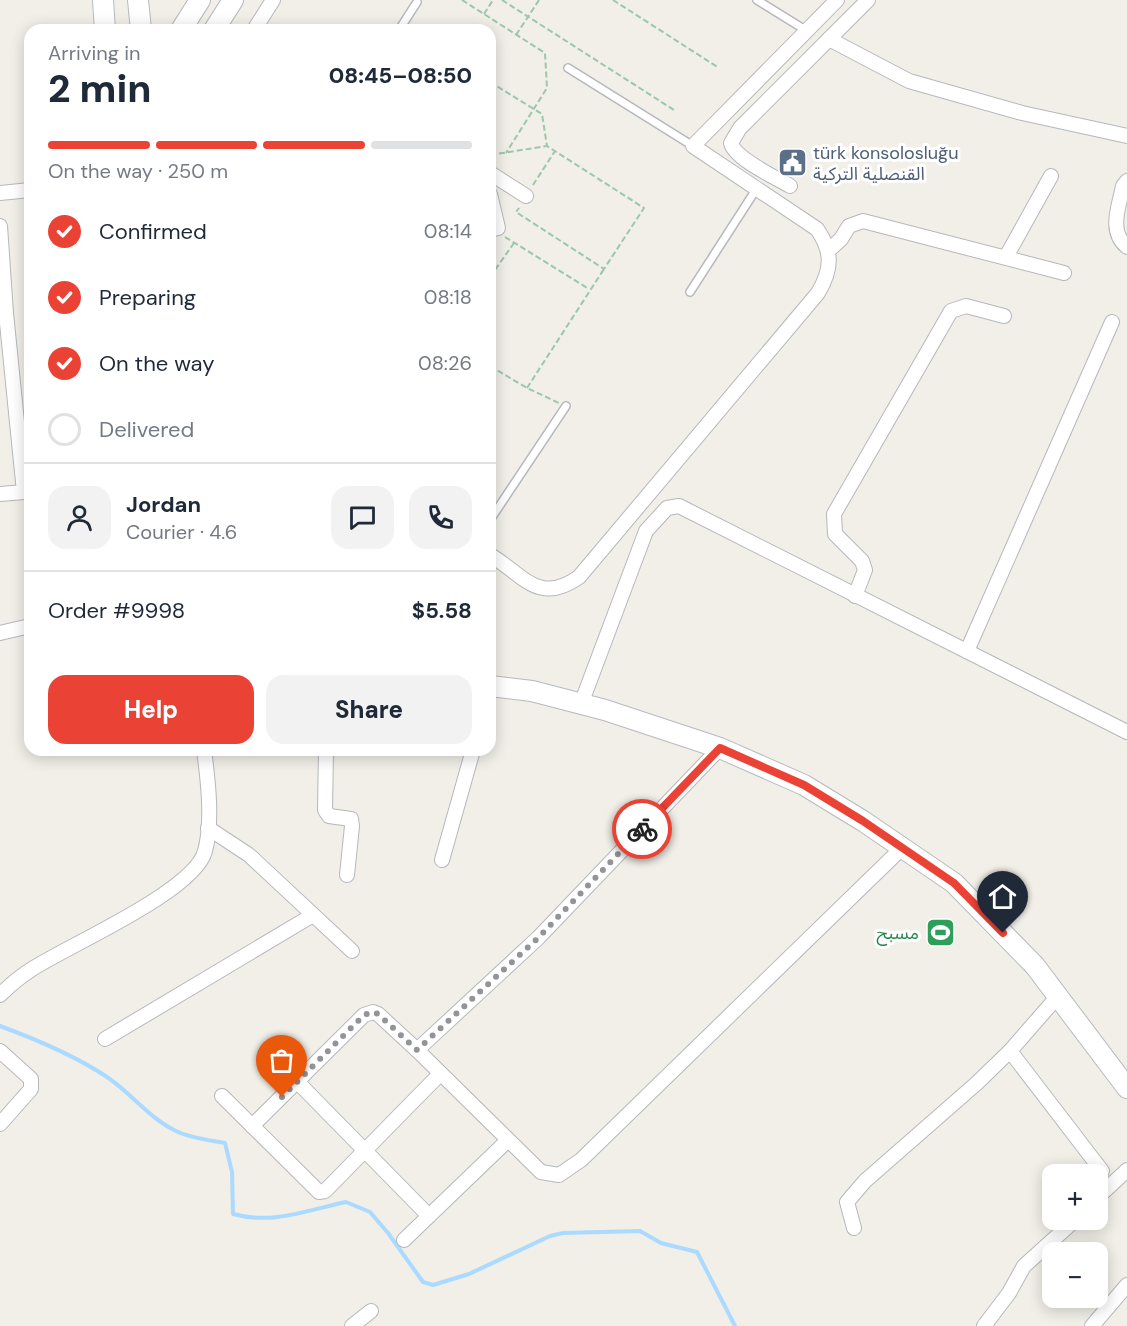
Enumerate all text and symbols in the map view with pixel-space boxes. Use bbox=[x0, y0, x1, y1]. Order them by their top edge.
text: Arriving in bbox=[48, 40, 140, 66]
text: 08:45–08:50 bbox=[329, 61, 472, 90]
text: 2 min bbox=[48, 63, 152, 114]
place label: türk konsolosluğu القنصلية التركية bbox=[813, 141, 958, 186]
public building icon: türk konsolosluğu القنصلية التركية bbox=[776, 147, 808, 179]
text: On the way · 250 m bbox=[48, 158, 228, 184]
icon: check bbox=[48, 215, 81, 248]
text: Confirmed bbox=[99, 217, 207, 246]
text: 08:14 bbox=[424, 218, 472, 244]
icon: check bbox=[48, 281, 81, 314]
text: Preparing bbox=[99, 283, 196, 312]
text: 08:18 bbox=[424, 284, 472, 310]
icon: check bbox=[48, 347, 81, 380]
text: On the way bbox=[99, 349, 214, 378]
text: 08:26 bbox=[418, 350, 472, 376]
text: Delivered bbox=[99, 415, 194, 444]
button: person bbox=[48, 486, 111, 549]
button: chat bbox=[331, 486, 394, 549]
button: phone bbox=[409, 486, 472, 549]
text: Jordan bbox=[126, 490, 201, 519]
text: Courier · 4.6 bbox=[126, 519, 237, 545]
text: Order #9998 bbox=[48, 596, 185, 625]
text: $5.58 bbox=[412, 596, 472, 625]
button: Help bbox=[48, 675, 254, 744]
button: Share bbox=[266, 675, 472, 744]
courier bbox=[612, 799, 672, 859]
icon: bike bbox=[626, 813, 659, 846]
pin bbox=[977, 871, 1028, 933]
icon: home bbox=[986, 880, 1019, 913]
sports icon: مسبح bbox=[924, 917, 956, 949]
place label: مسبح bbox=[876, 921, 919, 946]
pin bbox=[256, 1035, 307, 1097]
icon: bag bbox=[265, 1044, 298, 1077]
map controls bbox=[1042, 1164, 1108, 1308]
button: + bbox=[1042, 1164, 1108, 1230]
button: − bbox=[1042, 1242, 1108, 1308]

